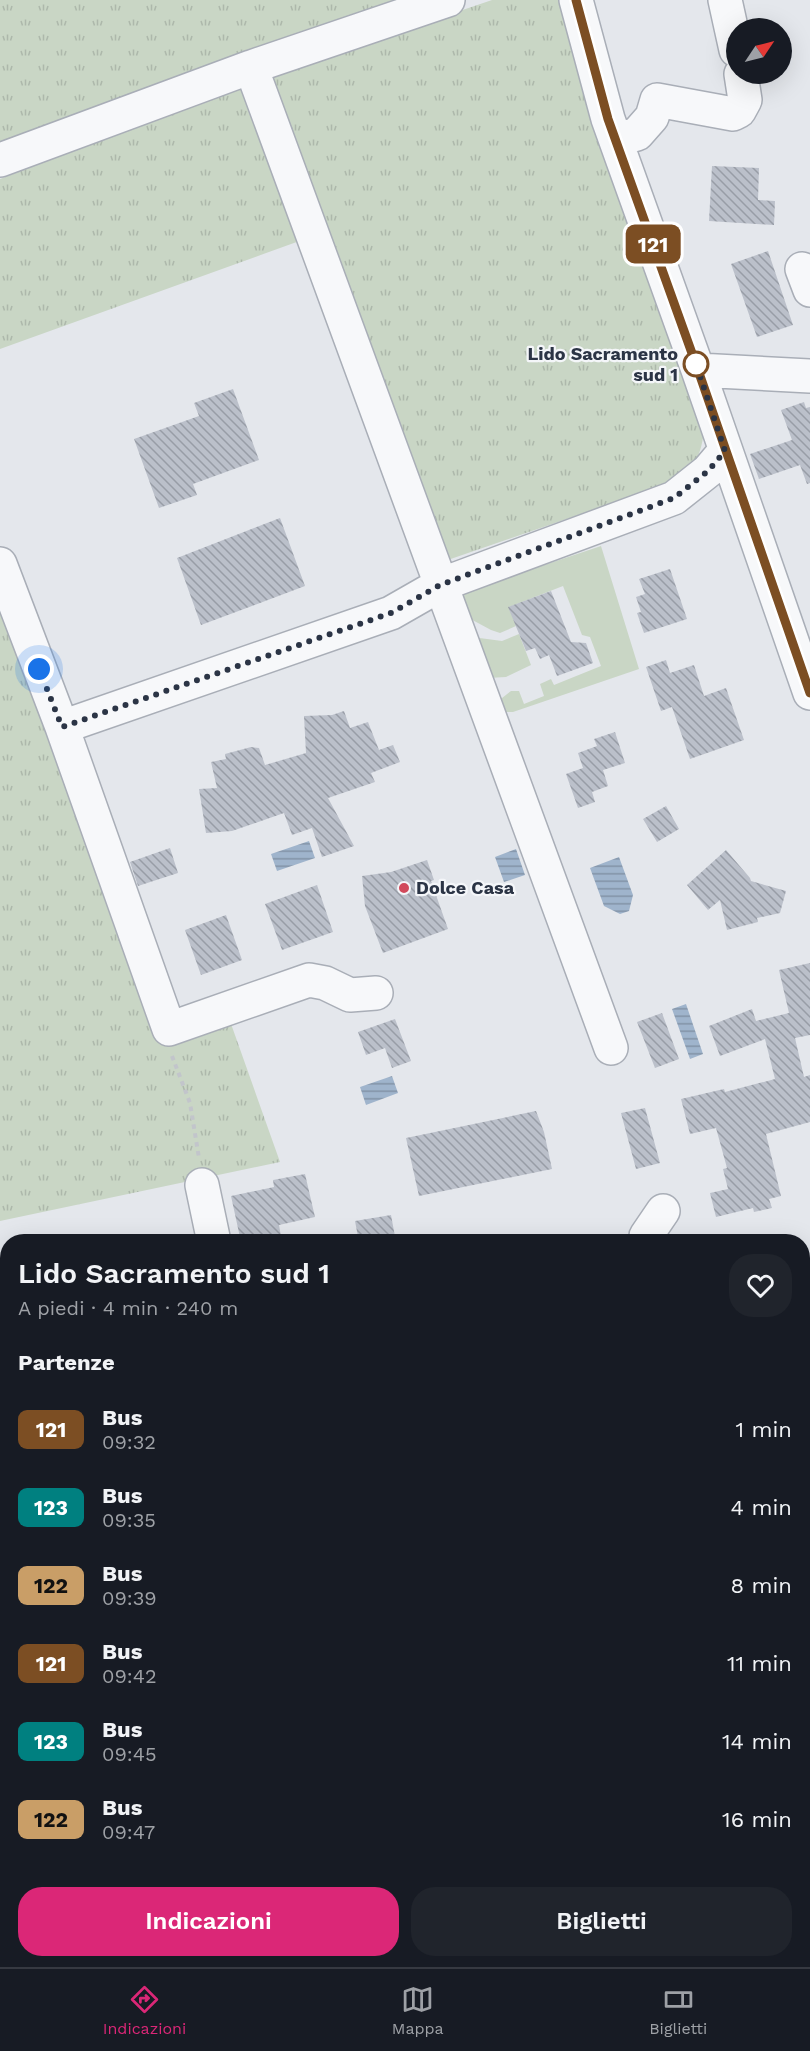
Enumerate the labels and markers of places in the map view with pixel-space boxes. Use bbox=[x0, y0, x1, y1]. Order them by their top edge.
place label: Lido Sacramento sud 1 bbox=[527, 343, 678, 385]
marker: Lido Sacramento sud 1 bbox=[683, 351, 709, 377]
place label: Dolce Casa bbox=[416, 877, 515, 898]
marker: Dolce Casa bbox=[397, 881, 411, 895]

